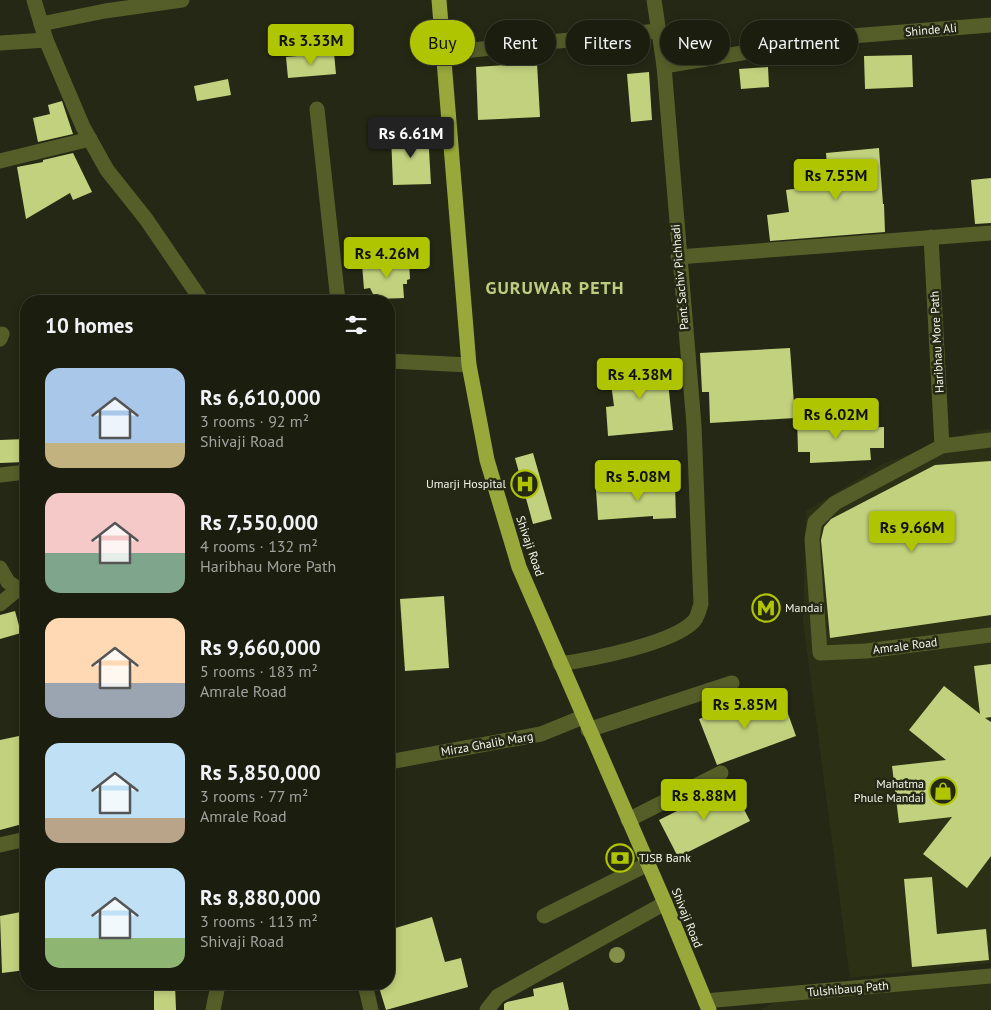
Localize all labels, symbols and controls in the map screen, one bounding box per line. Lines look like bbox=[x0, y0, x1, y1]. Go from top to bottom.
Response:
chip: Buy bbox=[410, 20, 475, 65]
chip: Rent bbox=[485, 20, 556, 65]
chip: Filters bbox=[566, 20, 650, 65]
chip: New bbox=[660, 20, 730, 65]
chip: Apartment bbox=[740, 20, 858, 65]
street label: Shinde Ali bbox=[904, 20, 957, 39]
pin: Rs 3.33M bbox=[259, 23, 363, 66]
text: Rs 3.33M bbox=[279, 30, 343, 50]
pin: Rs 6.61M bbox=[359, 116, 463, 159]
text: Rs 6.61M bbox=[379, 123, 443, 143]
pin: Rs 7.55M bbox=[784, 158, 888, 201]
text: Rs 7.55M bbox=[805, 165, 867, 185]
street label: Pant Sachiv Pichhadi bbox=[667, 223, 692, 331]
pin: Rs 4.26M bbox=[335, 236, 439, 279]
text: Rs 4.26M bbox=[355, 243, 419, 263]
district label: GURUWAR PETH bbox=[485, 276, 625, 299]
street label: Haribhau More Path bbox=[926, 291, 947, 393]
icon: filters bbox=[342, 311, 370, 339]
text: 10 homes bbox=[45, 312, 133, 339]
pin: Rs 4.38M bbox=[588, 358, 692, 400]
text: Rs 4.38M bbox=[608, 364, 672, 384]
text: Rs 6,610,000 bbox=[200, 384, 321, 411]
icon: home bbox=[85, 388, 145, 448]
pin: Rs 6.02M bbox=[784, 398, 888, 440]
text: Rs 6.02M bbox=[804, 404, 868, 424]
text: 3 rooms · 92 m² bbox=[200, 411, 309, 431]
text: Shivaji Road bbox=[200, 431, 284, 451]
pin: Rs 5.08M bbox=[586, 460, 690, 502]
text: Rs 5.08M bbox=[606, 466, 670, 486]
hospital icon: Umarji Hospital bbox=[510, 469, 540, 499]
place label: Umarji Hospital bbox=[426, 476, 506, 491]
text: Rs 7,550,000 bbox=[200, 509, 318, 536]
pin: Rs 9.66M bbox=[860, 510, 964, 553]
icon: home bbox=[85, 513, 145, 573]
street label: Shivaji Road bbox=[513, 514, 548, 578]
text: Rs 9.66M bbox=[880, 517, 944, 537]
text: 4 rooms · 132 m² bbox=[200, 536, 318, 556]
text: Haribhau More Path bbox=[200, 556, 336, 576]
metro station icon: Mandai bbox=[751, 593, 781, 623]
place label: Mandai bbox=[785, 600, 823, 615]
text: Rs 9,660,000 bbox=[200, 634, 321, 661]
street label: Amrale Road bbox=[872, 634, 938, 657]
icon: home bbox=[85, 638, 145, 698]
text: 5 rooms · 183 m² bbox=[200, 661, 318, 681]
text: Amrale Road bbox=[200, 681, 287, 701]
pin: Rs 5.85M bbox=[693, 688, 797, 730]
text: Rs 5.85M bbox=[713, 694, 777, 714]
street label: Mirza Ghalib Marg bbox=[440, 728, 534, 759]
text: Rs 5,850,000 bbox=[200, 759, 321, 786]
icon: home bbox=[85, 763, 145, 823]
place label: Mahatma Phule Mandai bbox=[854, 776, 924, 805]
shop icon: Mahatma Phule Mandai bbox=[928, 776, 958, 806]
pin: Rs 8.88M bbox=[652, 778, 756, 821]
text: Rs 8.88M bbox=[672, 785, 736, 805]
text: 3 rooms · 77 m² bbox=[200, 786, 308, 806]
text: Amrale Road bbox=[200, 806, 287, 826]
bank icon: TJSB Bank bbox=[605, 843, 635, 873]
place label: TJSB Bank bbox=[639, 850, 691, 865]
text: Rs 8,880,000 bbox=[200, 884, 321, 911]
street label: Shivaji Road bbox=[669, 886, 706, 950]
icon: home bbox=[85, 888, 145, 948]
text: 3 rooms · 113 m² bbox=[200, 911, 318, 931]
text: Shivaji Road bbox=[200, 931, 284, 951]
street label: Tulshibaug Path bbox=[807, 977, 889, 1000]

